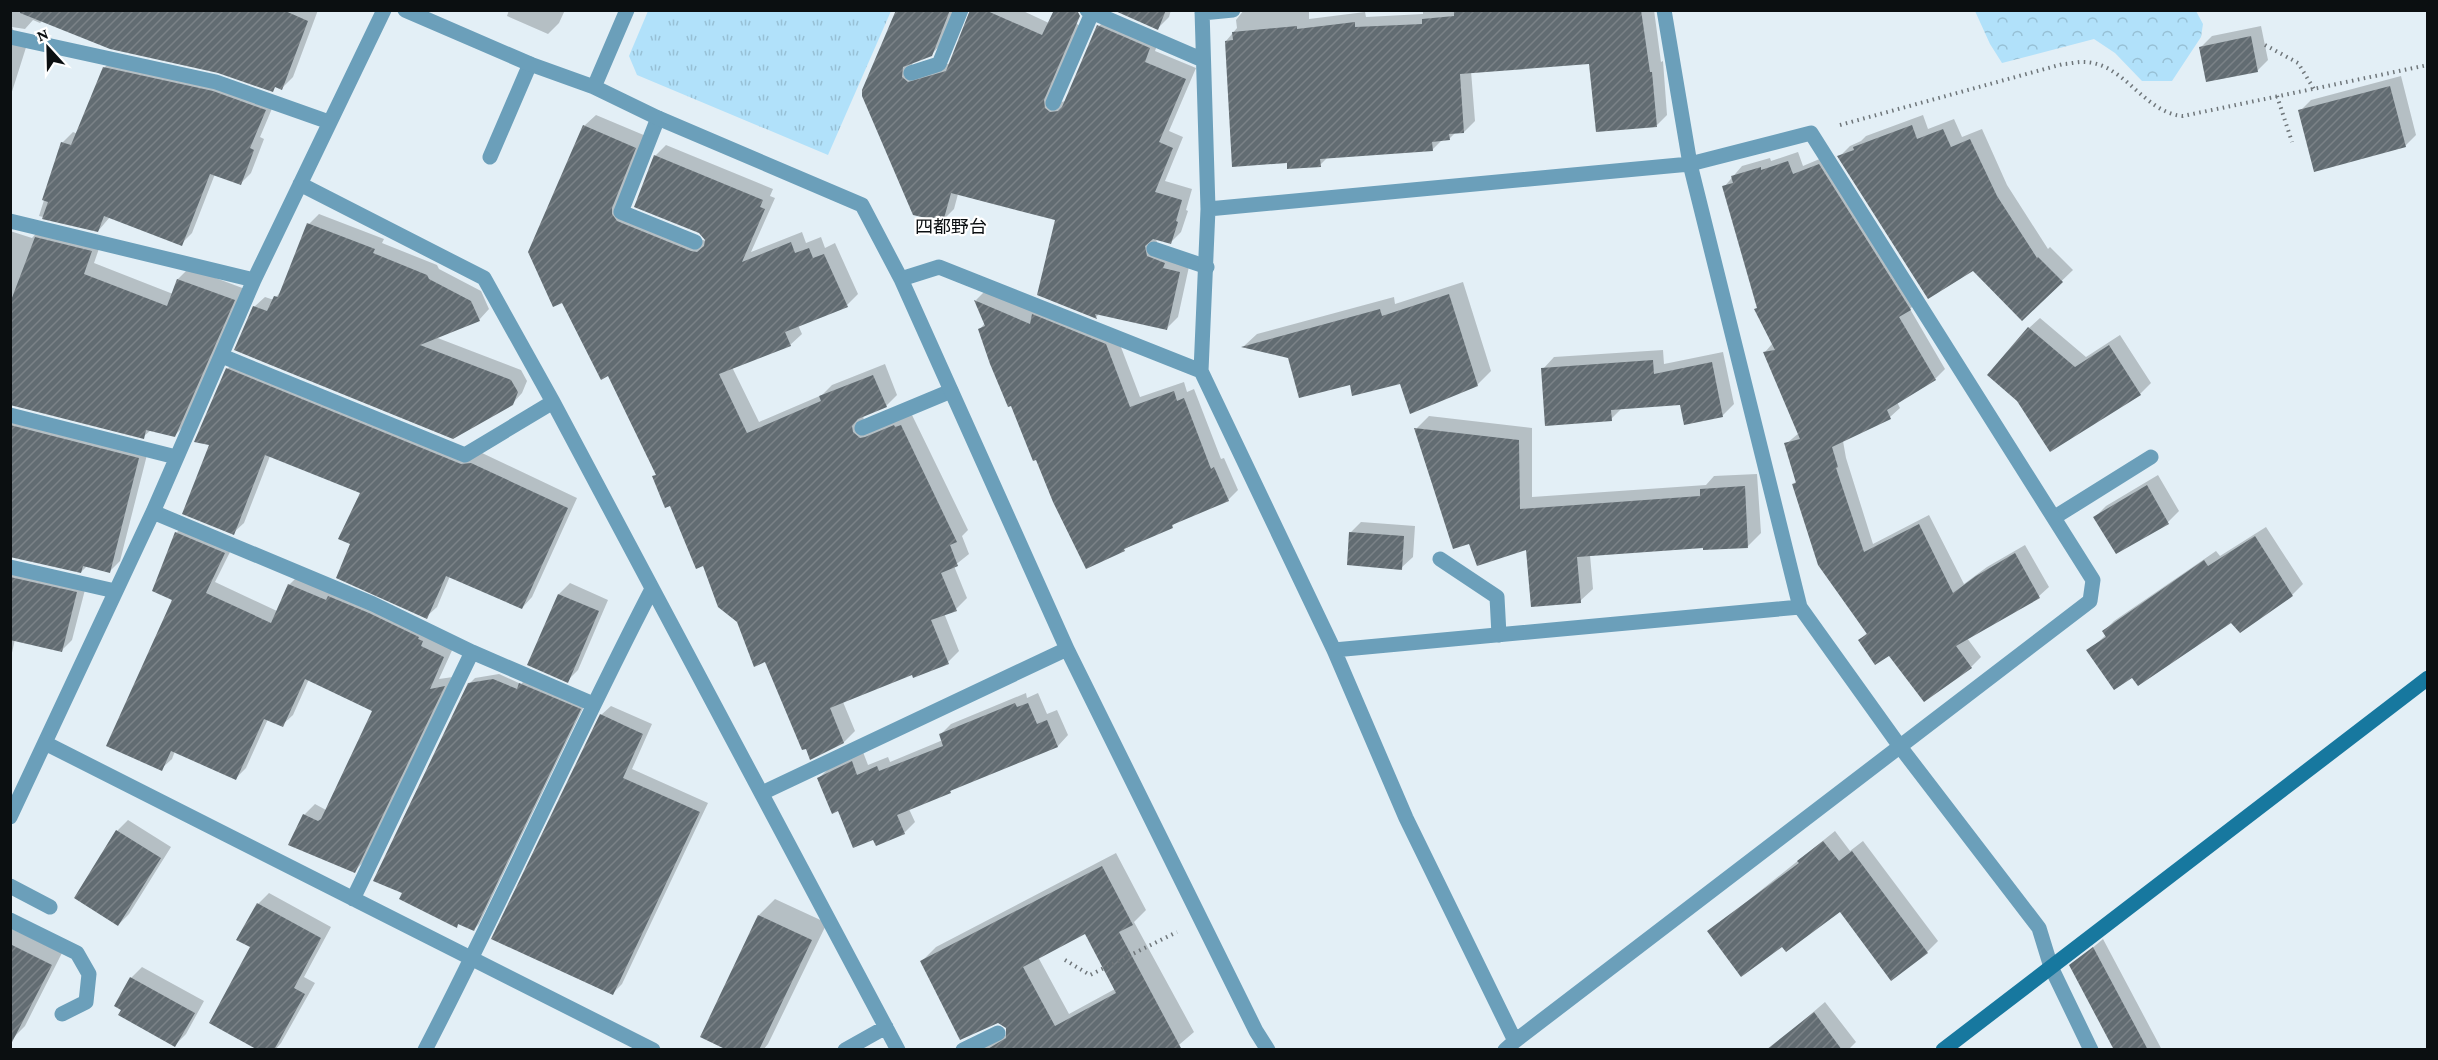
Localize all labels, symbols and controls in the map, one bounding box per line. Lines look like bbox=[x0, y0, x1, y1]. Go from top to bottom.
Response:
north arrow bbox=[18, 18, 78, 78]
text: N bbox=[34, 25, 51, 44]
district label: 四都野台 bbox=[915, 217, 987, 237]

